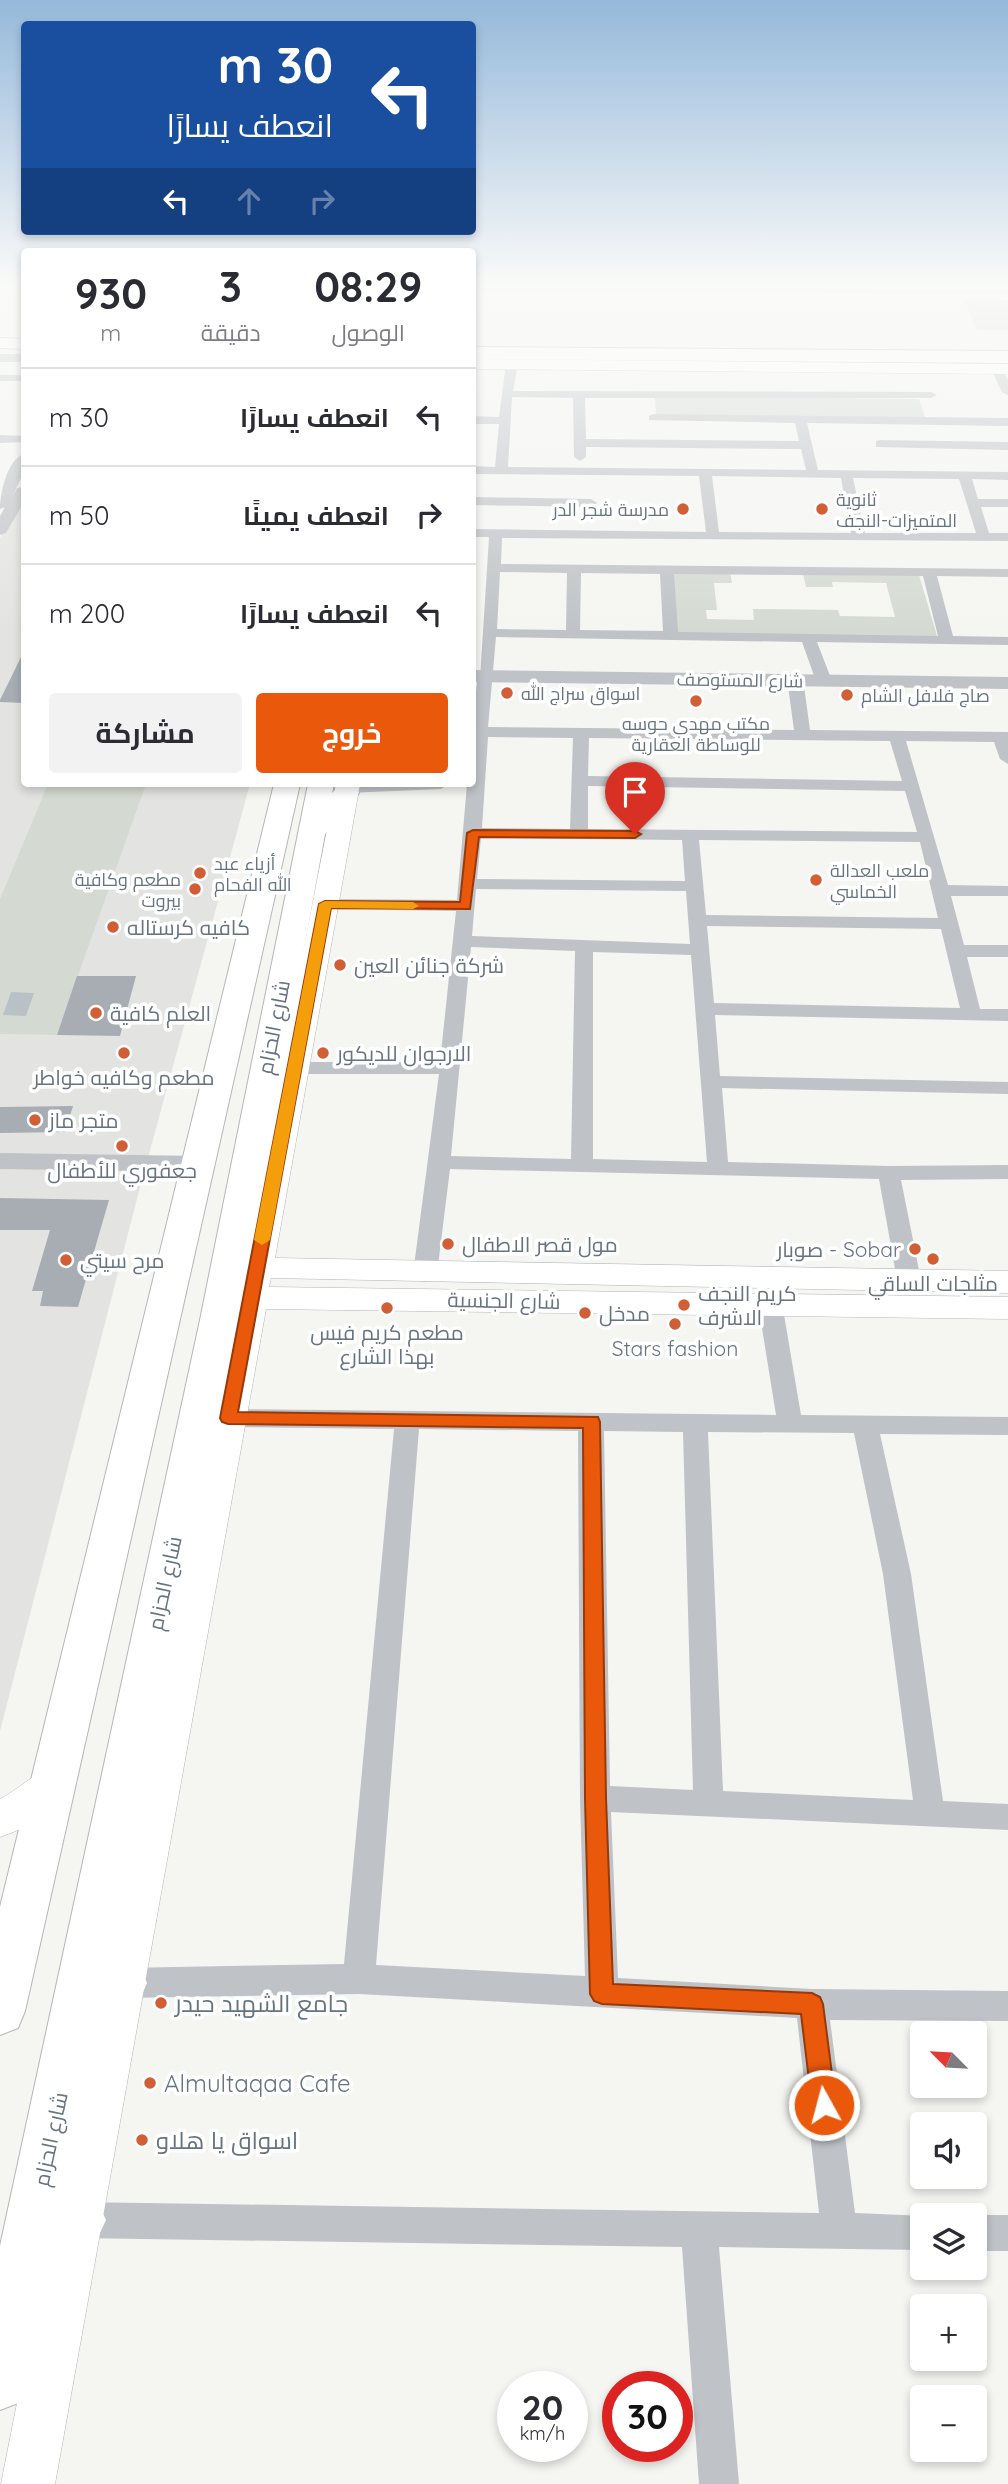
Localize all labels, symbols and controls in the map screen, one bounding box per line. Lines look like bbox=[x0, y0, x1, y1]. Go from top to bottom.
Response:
text: 30 m bbox=[218, 34, 333, 95]
icon: left bbox=[357, 49, 448, 140]
text: انعطف يسارًا bbox=[167, 105, 333, 145]
icon: left bbox=[157, 182, 195, 220]
icon: ahead bbox=[230, 182, 268, 220]
icon: right bbox=[303, 182, 341, 220]
text: 3 bbox=[219, 260, 242, 313]
text: 08:29 bbox=[314, 260, 422, 313]
text: 930 bbox=[75, 267, 147, 320]
text: m bbox=[100, 318, 121, 347]
text: دقيقة bbox=[201, 318, 261, 347]
text: الوصول bbox=[332, 318, 405, 347]
icon: left bbox=[410, 398, 448, 436]
text: 30 m bbox=[49, 401, 109, 434]
text: انعطف يسارًا bbox=[240, 401, 389, 434]
place label: ثانوية المتميزات-النجف bbox=[836, 488, 957, 532]
icon: right bbox=[410, 496, 448, 534]
place label: مدرسة شجر الدر bbox=[552, 498, 669, 521]
text: 50 m bbox=[49, 499, 109, 532]
text: انعطف يمينًا bbox=[243, 499, 389, 532]
marker: مدرسة شجر الدر bbox=[675, 501, 691, 517]
marker: ثانوية المتميزات-النجف bbox=[814, 501, 830, 517]
icon: left bbox=[410, 594, 448, 632]
text: 200 m bbox=[49, 597, 125, 630]
text: انعطف يسارًا bbox=[240, 597, 389, 630]
street label: شارع المستوصف bbox=[676, 667, 804, 694]
place label: اسواق سراج الله bbox=[521, 682, 640, 706]
place label: صاج فلافل الشام bbox=[861, 684, 990, 708]
marker: اسواق سراج الله bbox=[499, 685, 515, 701]
marker: صاج فلافل الشام bbox=[839, 687, 855, 703]
button: مشاركة bbox=[49, 693, 242, 773]
button: خروج bbox=[256, 693, 448, 773]
marker: مكتب مهدي حوسه للوساطة العقارية bbox=[688, 693, 704, 709]
place label: مكتب مهدي حوسه للوساطة العقارية bbox=[622, 712, 770, 756]
pin bbox=[605, 762, 665, 834]
icon: arrive bbox=[616, 773, 654, 811]
place label: أزياء عبد الله الفحام bbox=[214, 852, 291, 897]
place label: ملعب العدالة الخماسي bbox=[830, 859, 929, 905]
marker: أزياء عبد الله الفحام bbox=[192, 865, 208, 881]
place label: مطعم وكافية بيروت bbox=[75, 868, 181, 912]
marker: ملعب العدالة الخماسي bbox=[808, 872, 824, 888]
marker: مطعم وكافية بيروت bbox=[187, 881, 203, 897]
place label: كافيه كرستاله bbox=[127, 914, 250, 940]
marker: كافيه كرستاله bbox=[105, 919, 121, 935]
place label: شركة جنائن العين bbox=[354, 952, 504, 979]
marker: شركة جنائن العين bbox=[332, 957, 348, 973]
street label: شارع الحزام bbox=[251, 978, 297, 1077]
place label: العلم كافية bbox=[110, 1000, 211, 1028]
marker: العلم كافية bbox=[88, 1005, 104, 1021]
place label: الارجوان للديكور bbox=[336, 1040, 471, 1067]
marker: مطعم وكافيه خواطر bbox=[116, 1045, 132, 1061]
marker: الارجوان للديكور bbox=[315, 1045, 331, 1061]
place label: مطعم وكافيه خواطر bbox=[32, 1064, 215, 1092]
place label: متجر ماز bbox=[48, 1107, 119, 1133]
marker: متجر ماز bbox=[27, 1112, 43, 1128]
marker: جعفوري للأطفال bbox=[114, 1138, 130, 1154]
place label: جعفوري للأطفال bbox=[47, 1157, 197, 1187]
place label: مول قصر الاطفال bbox=[462, 1231, 618, 1258]
marker: مول قصر الاطفال bbox=[440, 1236, 456, 1252]
place label: صوبار - Sobar bbox=[776, 1236, 901, 1262]
marker: صوبار - Sobar bbox=[907, 1241, 923, 1257]
place label: مرح سيتي bbox=[80, 1247, 165, 1277]
marker: مثلجات الساقي bbox=[925, 1251, 941, 1267]
marker: مرح سيتي bbox=[58, 1252, 74, 1268]
place label: مثلجات الساقي bbox=[868, 1270, 998, 1300]
place label: كريم النجف الاشرف bbox=[698, 1280, 797, 1330]
street label: شارع الجنسية bbox=[447, 1286, 561, 1316]
marker: كريم النجف الاشرف bbox=[676, 1297, 692, 1313]
marker: مطعم كريم فيس بهذا الشارع bbox=[379, 1300, 395, 1316]
place label: مدخل bbox=[599, 1300, 650, 1327]
marker: مدخل bbox=[577, 1305, 593, 1321]
marker: Stars fashion bbox=[667, 1316, 683, 1332]
place label: مطعم كريم فيس بهذا الشارع bbox=[310, 1319, 464, 1371]
place label: Stars fashion bbox=[612, 1335, 738, 1361]
street label: شارع الحزام bbox=[141, 1534, 189, 1633]
place label: جامع الشهيد حيدر bbox=[173, 1988, 348, 2020]
marker: جامع الشهيد حيدر bbox=[153, 1995, 169, 2011]
north arrow bbox=[910, 2021, 987, 2098]
map controls bbox=[910, 2021, 987, 2462]
place label: Almultaqaa Cafe bbox=[164, 2068, 351, 2098]
position arrow bbox=[787, 2068, 861, 2142]
marker: Almultaqaa Cafe bbox=[142, 2075, 158, 2091]
street label: شارع الحزام bbox=[27, 2090, 75, 2189]
button: sound bbox=[910, 2112, 987, 2189]
place label: اسواق يا هلاو bbox=[156, 2125, 298, 2156]
marker: اسواق يا هلاو bbox=[134, 2132, 150, 2148]
button: layers bbox=[910, 2203, 987, 2280]
button: + bbox=[910, 2294, 987, 2371]
speed limit sign: 30 bbox=[602, 2371, 693, 2462]
text: 20 bbox=[522, 2385, 563, 2429]
button: − bbox=[910, 2385, 987, 2462]
text: km/h bbox=[520, 2422, 565, 2445]

